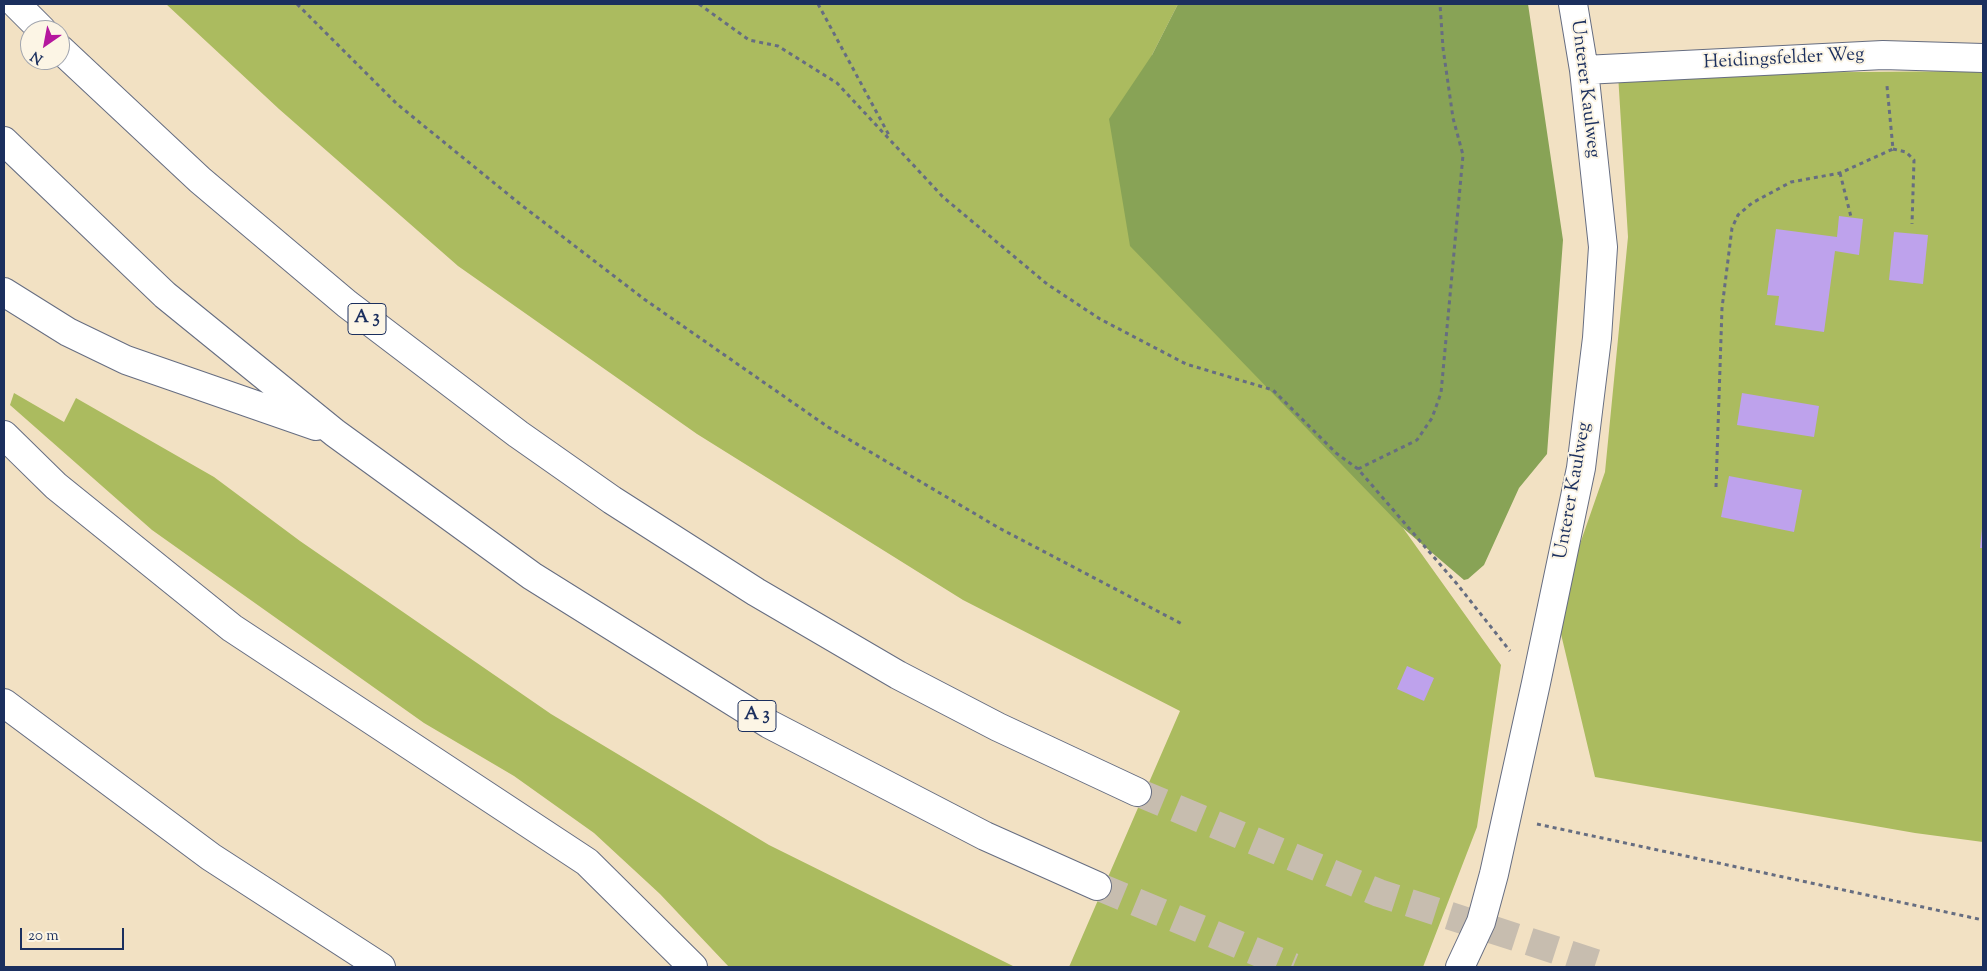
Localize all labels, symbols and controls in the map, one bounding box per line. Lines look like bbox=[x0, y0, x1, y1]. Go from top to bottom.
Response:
street label: Unterer Kaulweg bbox=[1564, 19, 1604, 159]
north arrow bbox=[20, 20, 70, 70]
street label: Heidingsfelder Weg bbox=[1703, 44, 1865, 76]
text: N bbox=[27, 45, 48, 68]
road number: A 3 bbox=[348, 304, 386, 334]
street label: Unterer Kaulweg bbox=[1551, 421, 1597, 561]
road number: A 3 bbox=[738, 700, 776, 731]
scale bar bbox=[22, 918, 126, 950]
text: 20 m bbox=[28, 926, 59, 947]

